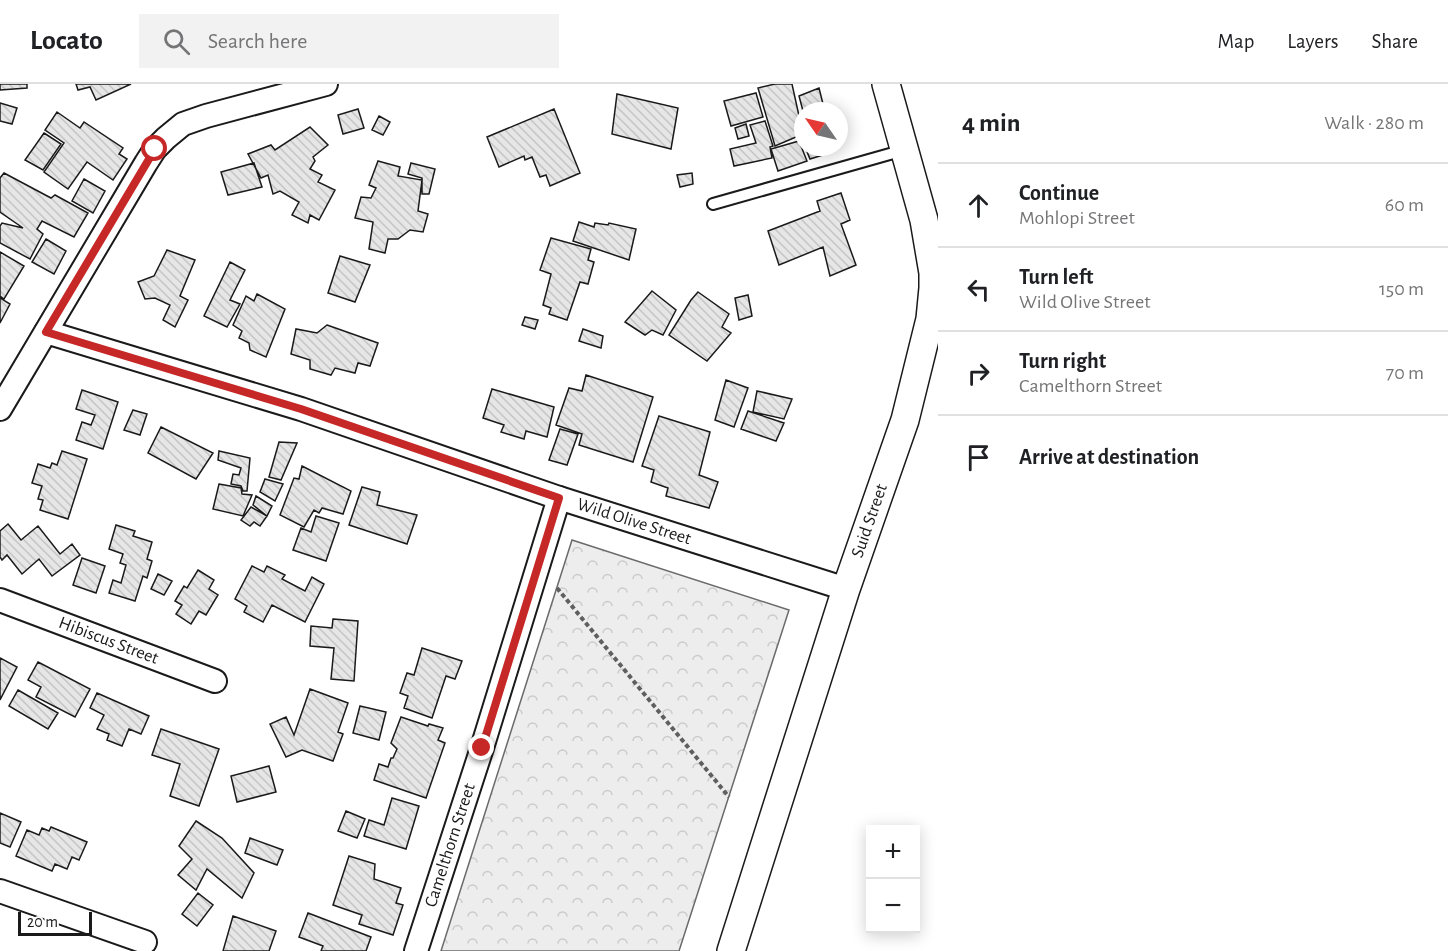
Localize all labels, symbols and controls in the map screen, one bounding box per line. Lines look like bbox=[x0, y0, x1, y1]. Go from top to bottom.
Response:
search box bbox=[139, 14, 559, 68]
icon: search bbox=[160, 25, 193, 58]
text: Locato bbox=[30, 27, 103, 55]
text: Search here bbox=[208, 30, 307, 52]
text: Map bbox=[1218, 31, 1254, 52]
text: Layers bbox=[1287, 31, 1338, 52]
text: Share bbox=[1371, 31, 1418, 52]
north arrow bbox=[794, 102, 848, 156]
text: 4 min bbox=[962, 110, 1021, 136]
text: Walk · 280 m bbox=[1324, 113, 1424, 133]
route start bbox=[141, 135, 167, 161]
text: Continue bbox=[1019, 182, 1099, 204]
icon: ahead bbox=[962, 189, 995, 222]
text: 60 m bbox=[1385, 195, 1424, 215]
text: Mohlopi Street bbox=[1019, 208, 1135, 228]
text: Turn left bbox=[1019, 266, 1093, 288]
icon: left bbox=[962, 273, 995, 306]
text: 150 m bbox=[1379, 279, 1424, 299]
text: Wild Olive Street bbox=[1019, 292, 1151, 312]
text: Turn right bbox=[1019, 350, 1106, 372]
icon: right bbox=[962, 357, 995, 390]
text: 70 m bbox=[1386, 363, 1424, 383]
text: Camelthorn Street bbox=[1019, 376, 1162, 396]
icon: arrive bbox=[962, 441, 995, 474]
text: Arrive at destination bbox=[1019, 446, 1199, 468]
street label: Suid Street bbox=[849, 481, 891, 560]
street label: Wild Olive Street bbox=[575, 495, 693, 548]
street label: Hibiscus Street bbox=[56, 614, 161, 668]
route end bbox=[468, 734, 494, 760]
street label: Camelthorn Street bbox=[422, 781, 479, 910]
map controls bbox=[866, 825, 920, 933]
button: + bbox=[866, 825, 920, 879]
button: − bbox=[866, 879, 920, 933]
scale bar bbox=[18, 909, 92, 936]
text: 20 m bbox=[27, 914, 58, 930]

